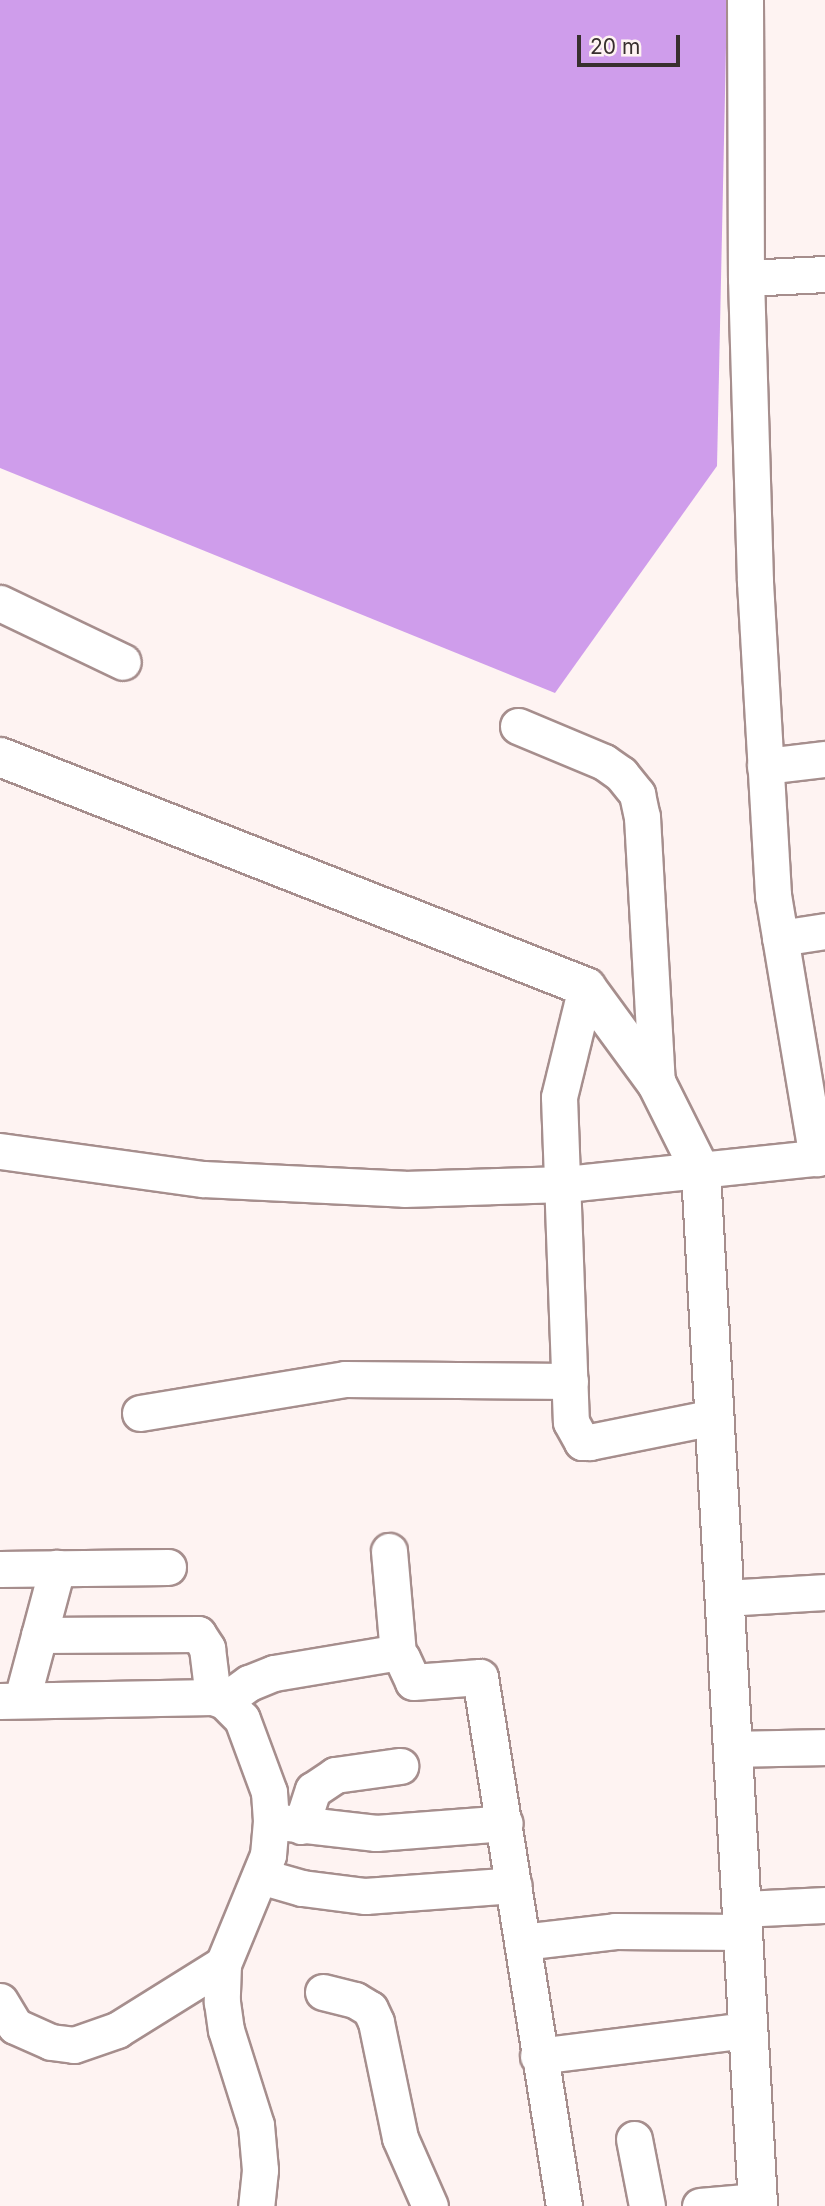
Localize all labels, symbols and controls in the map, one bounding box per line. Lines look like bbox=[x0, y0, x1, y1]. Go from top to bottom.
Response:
scale bar bbox=[580, 21, 683, 65]
text: 20 m bbox=[590, 34, 640, 59]

